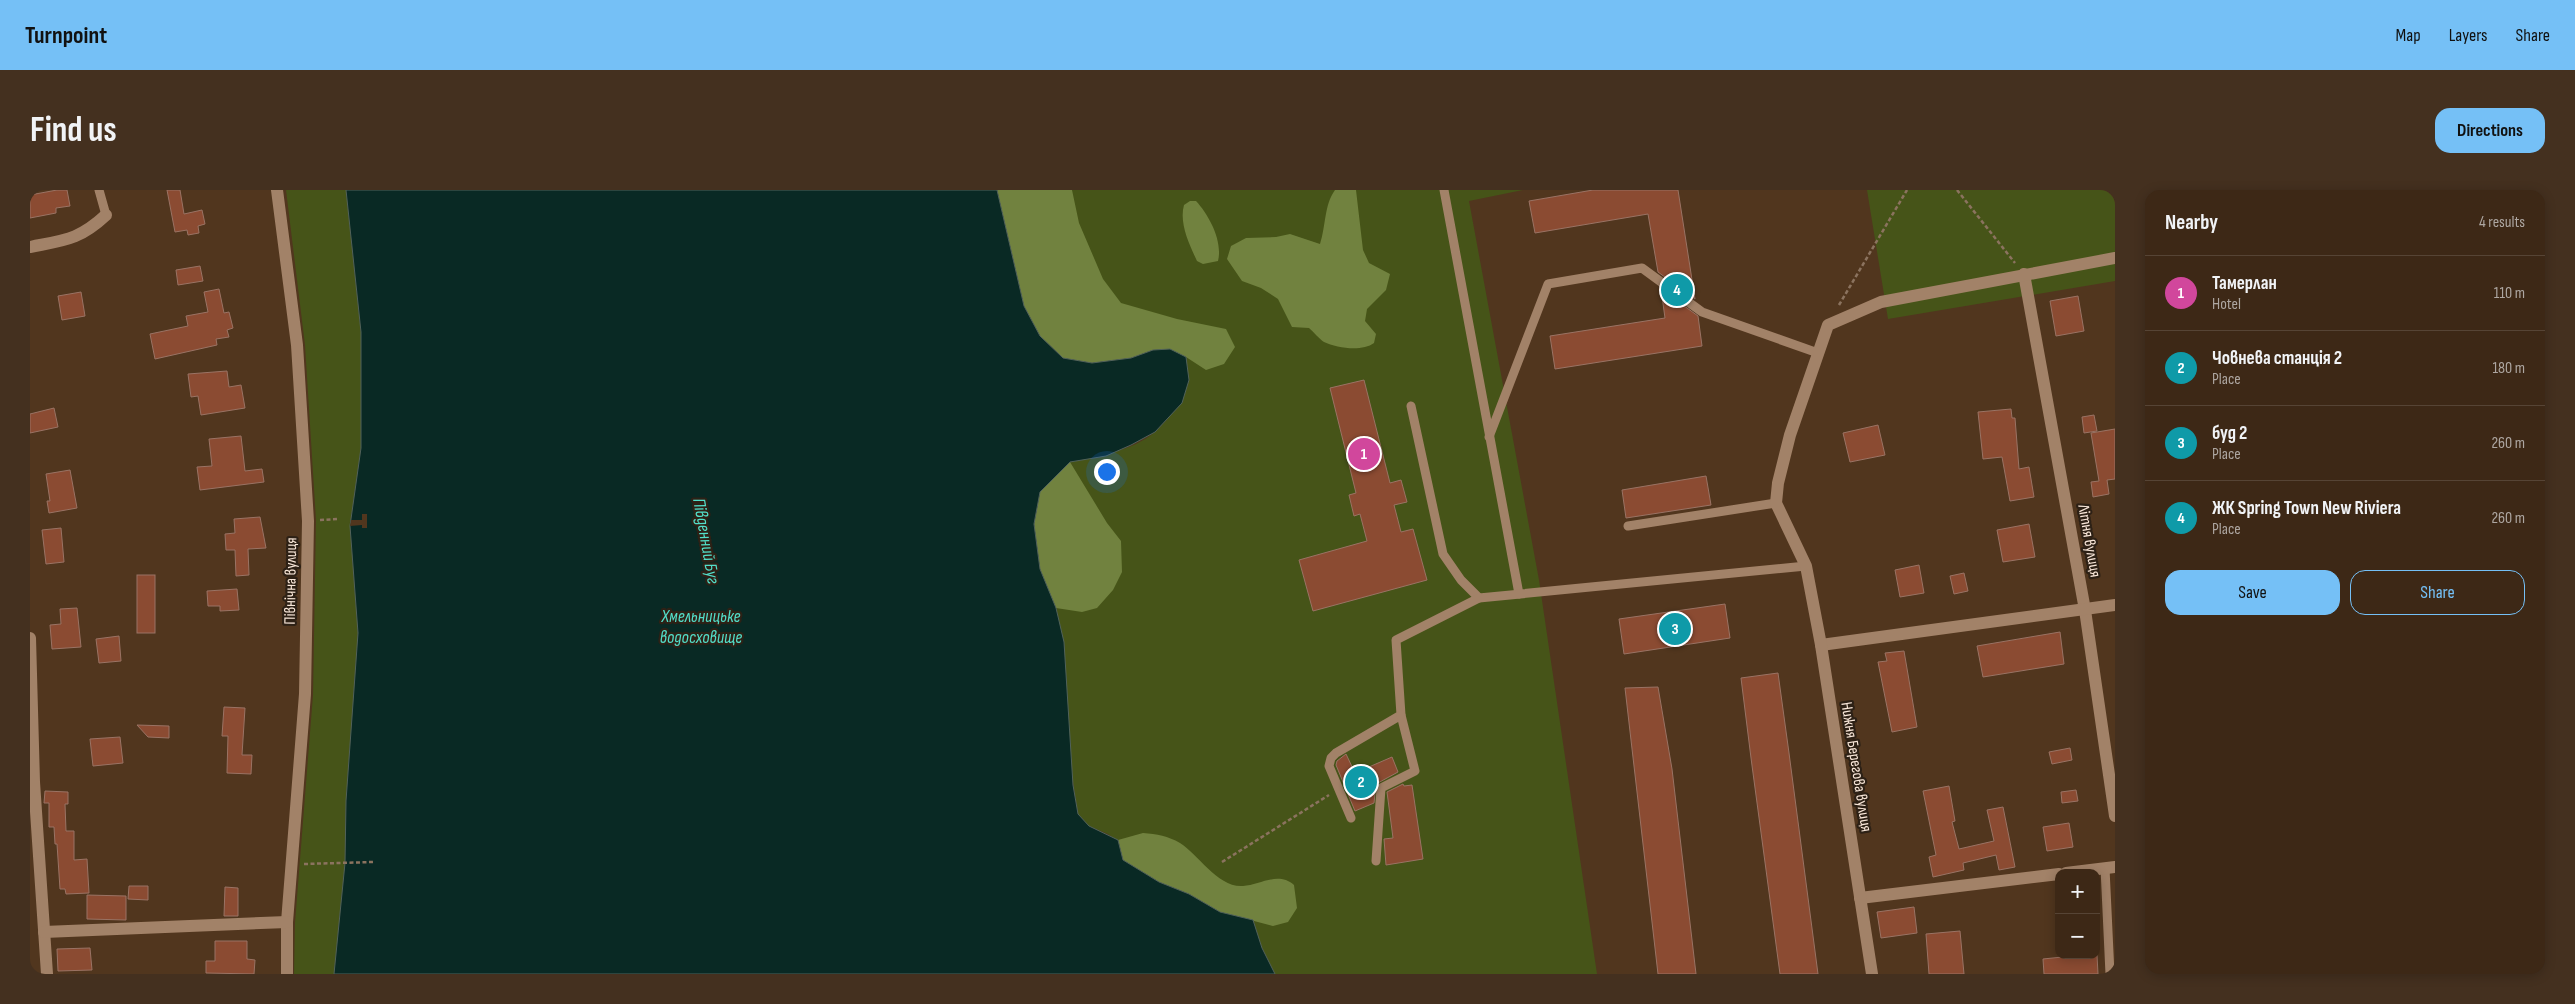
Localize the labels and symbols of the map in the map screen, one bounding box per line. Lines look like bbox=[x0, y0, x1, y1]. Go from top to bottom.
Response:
pin: 4 bbox=[1661, 271, 1693, 309]
pin: 1 bbox=[1348, 435, 1380, 473]
your location bbox=[1094, 459, 1120, 485]
water label: Південний Буг bbox=[688, 496, 724, 586]
street label: Літня вулиця bbox=[2073, 502, 2105, 579]
street label: Північна вулиця bbox=[281, 537, 301, 625]
water label: Хмельницьке водосховище bbox=[660, 606, 742, 648]
pin: 3 bbox=[1659, 610, 1691, 648]
street label: Нижня Берегова вулиця bbox=[1836, 701, 1876, 833]
pin: 2 bbox=[1345, 763, 1377, 801]

